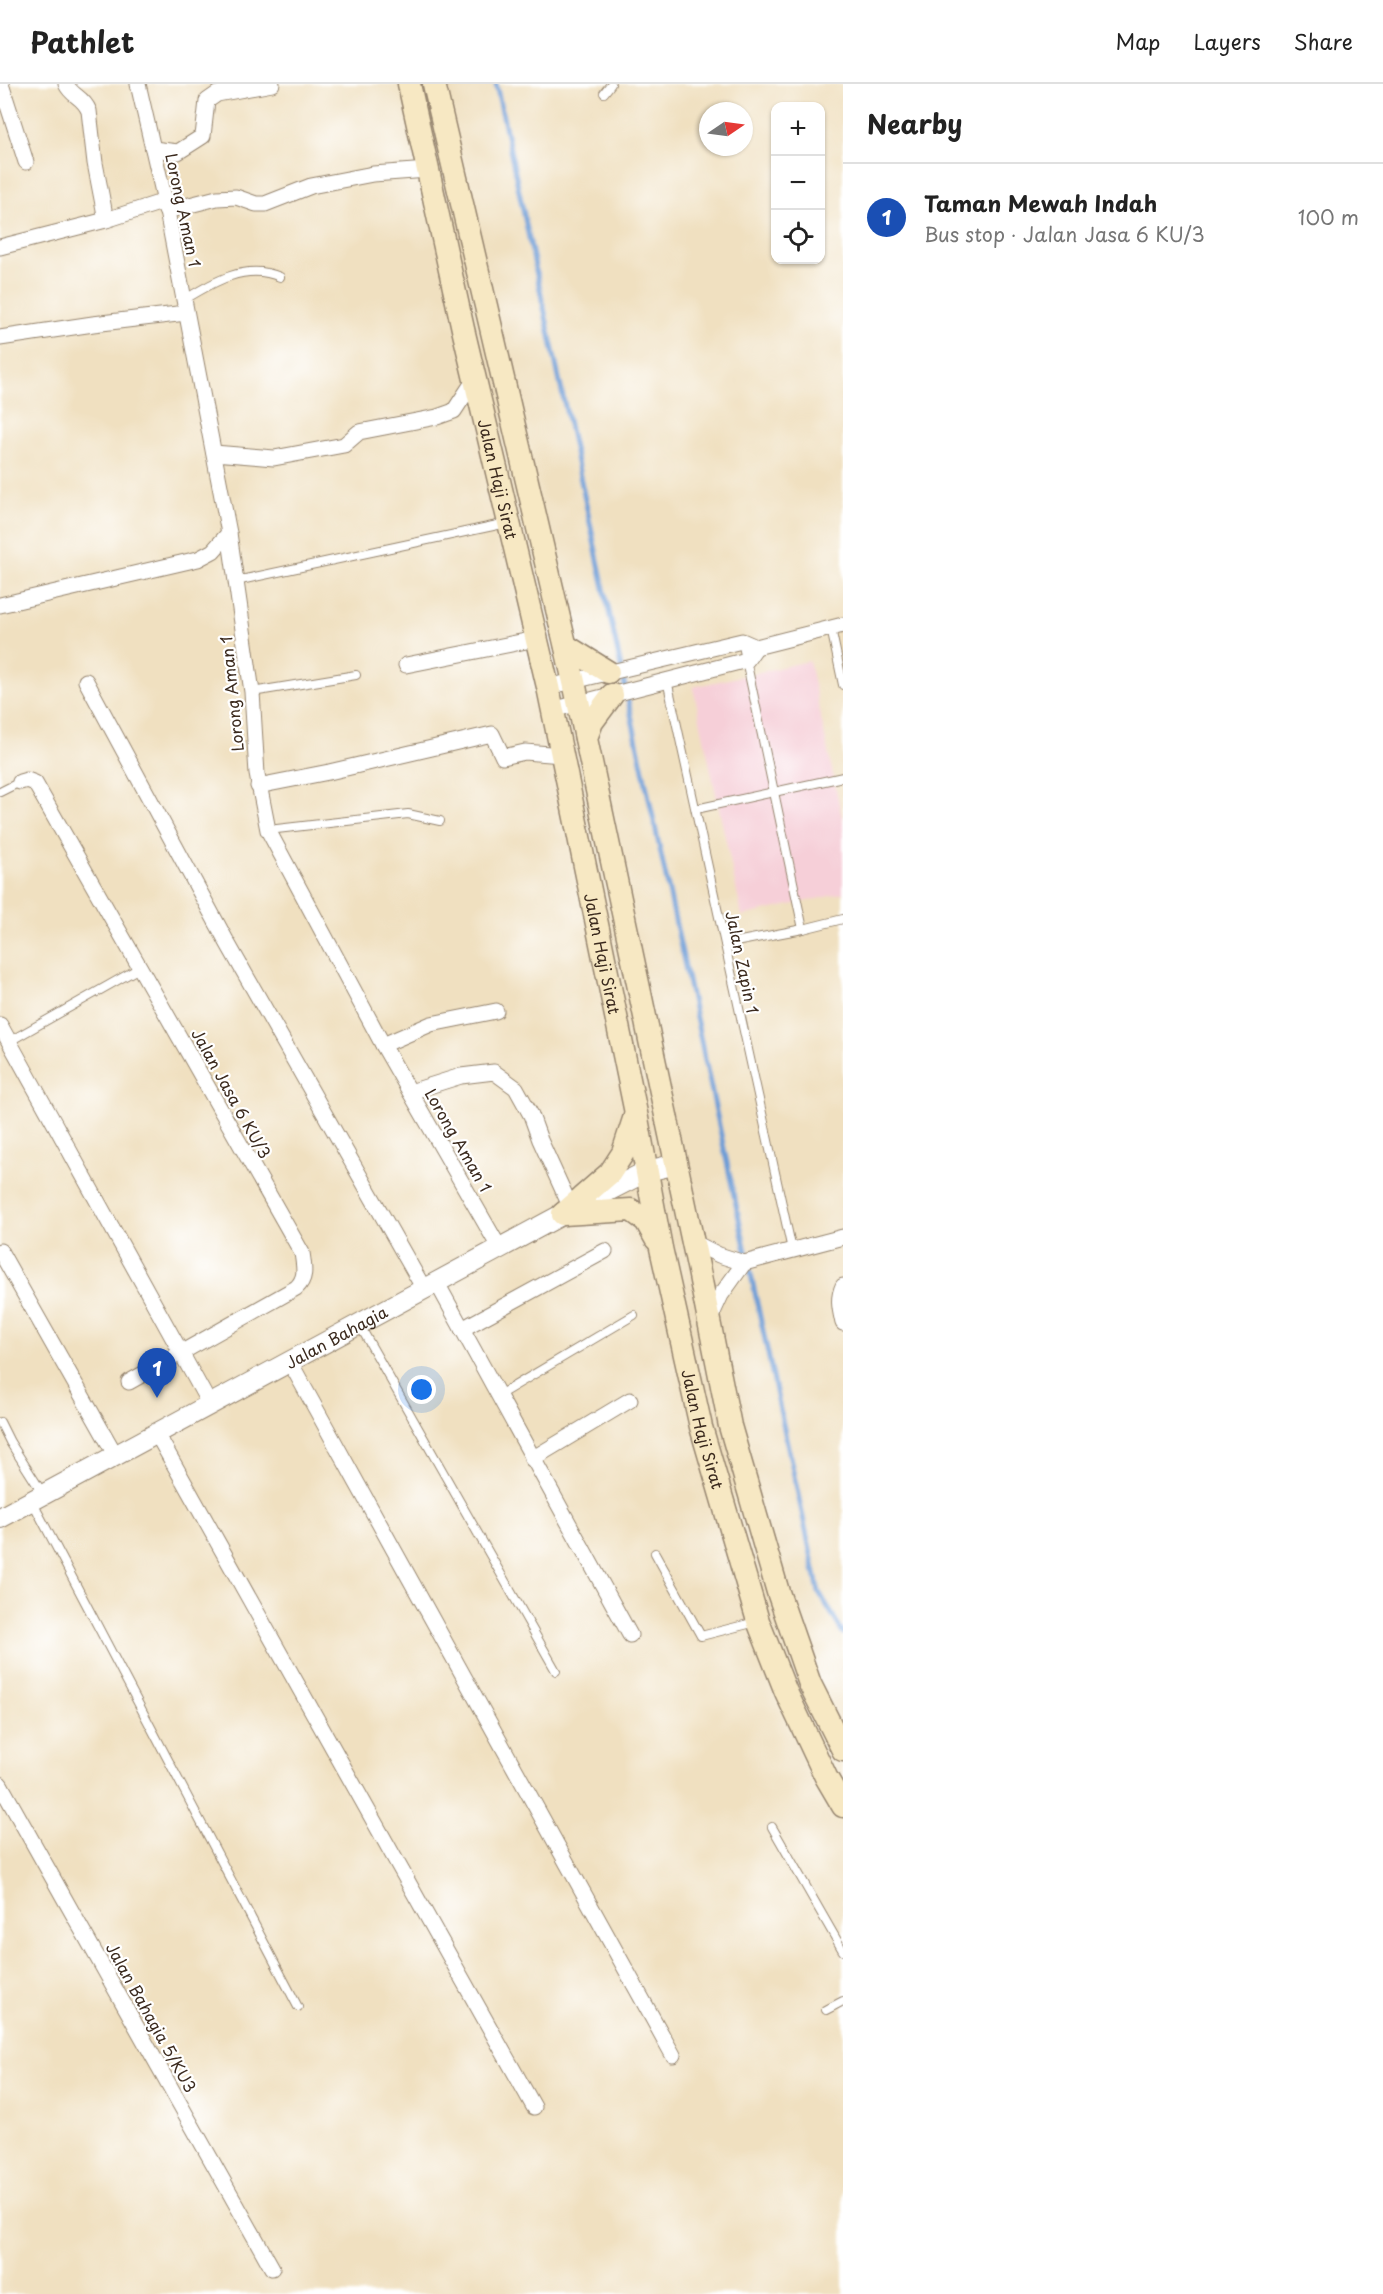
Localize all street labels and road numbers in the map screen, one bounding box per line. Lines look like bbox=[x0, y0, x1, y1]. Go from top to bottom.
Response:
street label: Lorong Aman 1 bbox=[160, 151, 208, 269]
street label: Jalan Haji Sirat bbox=[473, 416, 525, 542]
street label: Lorong Aman 1 bbox=[213, 635, 249, 753]
street label: Jalan Haji Sirat bbox=[579, 891, 627, 1017]
street label: Jalan Zapin 1 bbox=[720, 909, 766, 1015]
street label: Jalan Jasa 6 KU/3 bbox=[186, 1024, 278, 1162]
street label: Lorong Aman 1 bbox=[420, 1084, 498, 1196]
street label: Jalan Bahagia bbox=[281, 1299, 392, 1374]
street label: Jalan Haji Sirat bbox=[676, 1367, 731, 1492]
street label: Jalan Bahagia 5/KU3 bbox=[101, 1938, 203, 2096]

